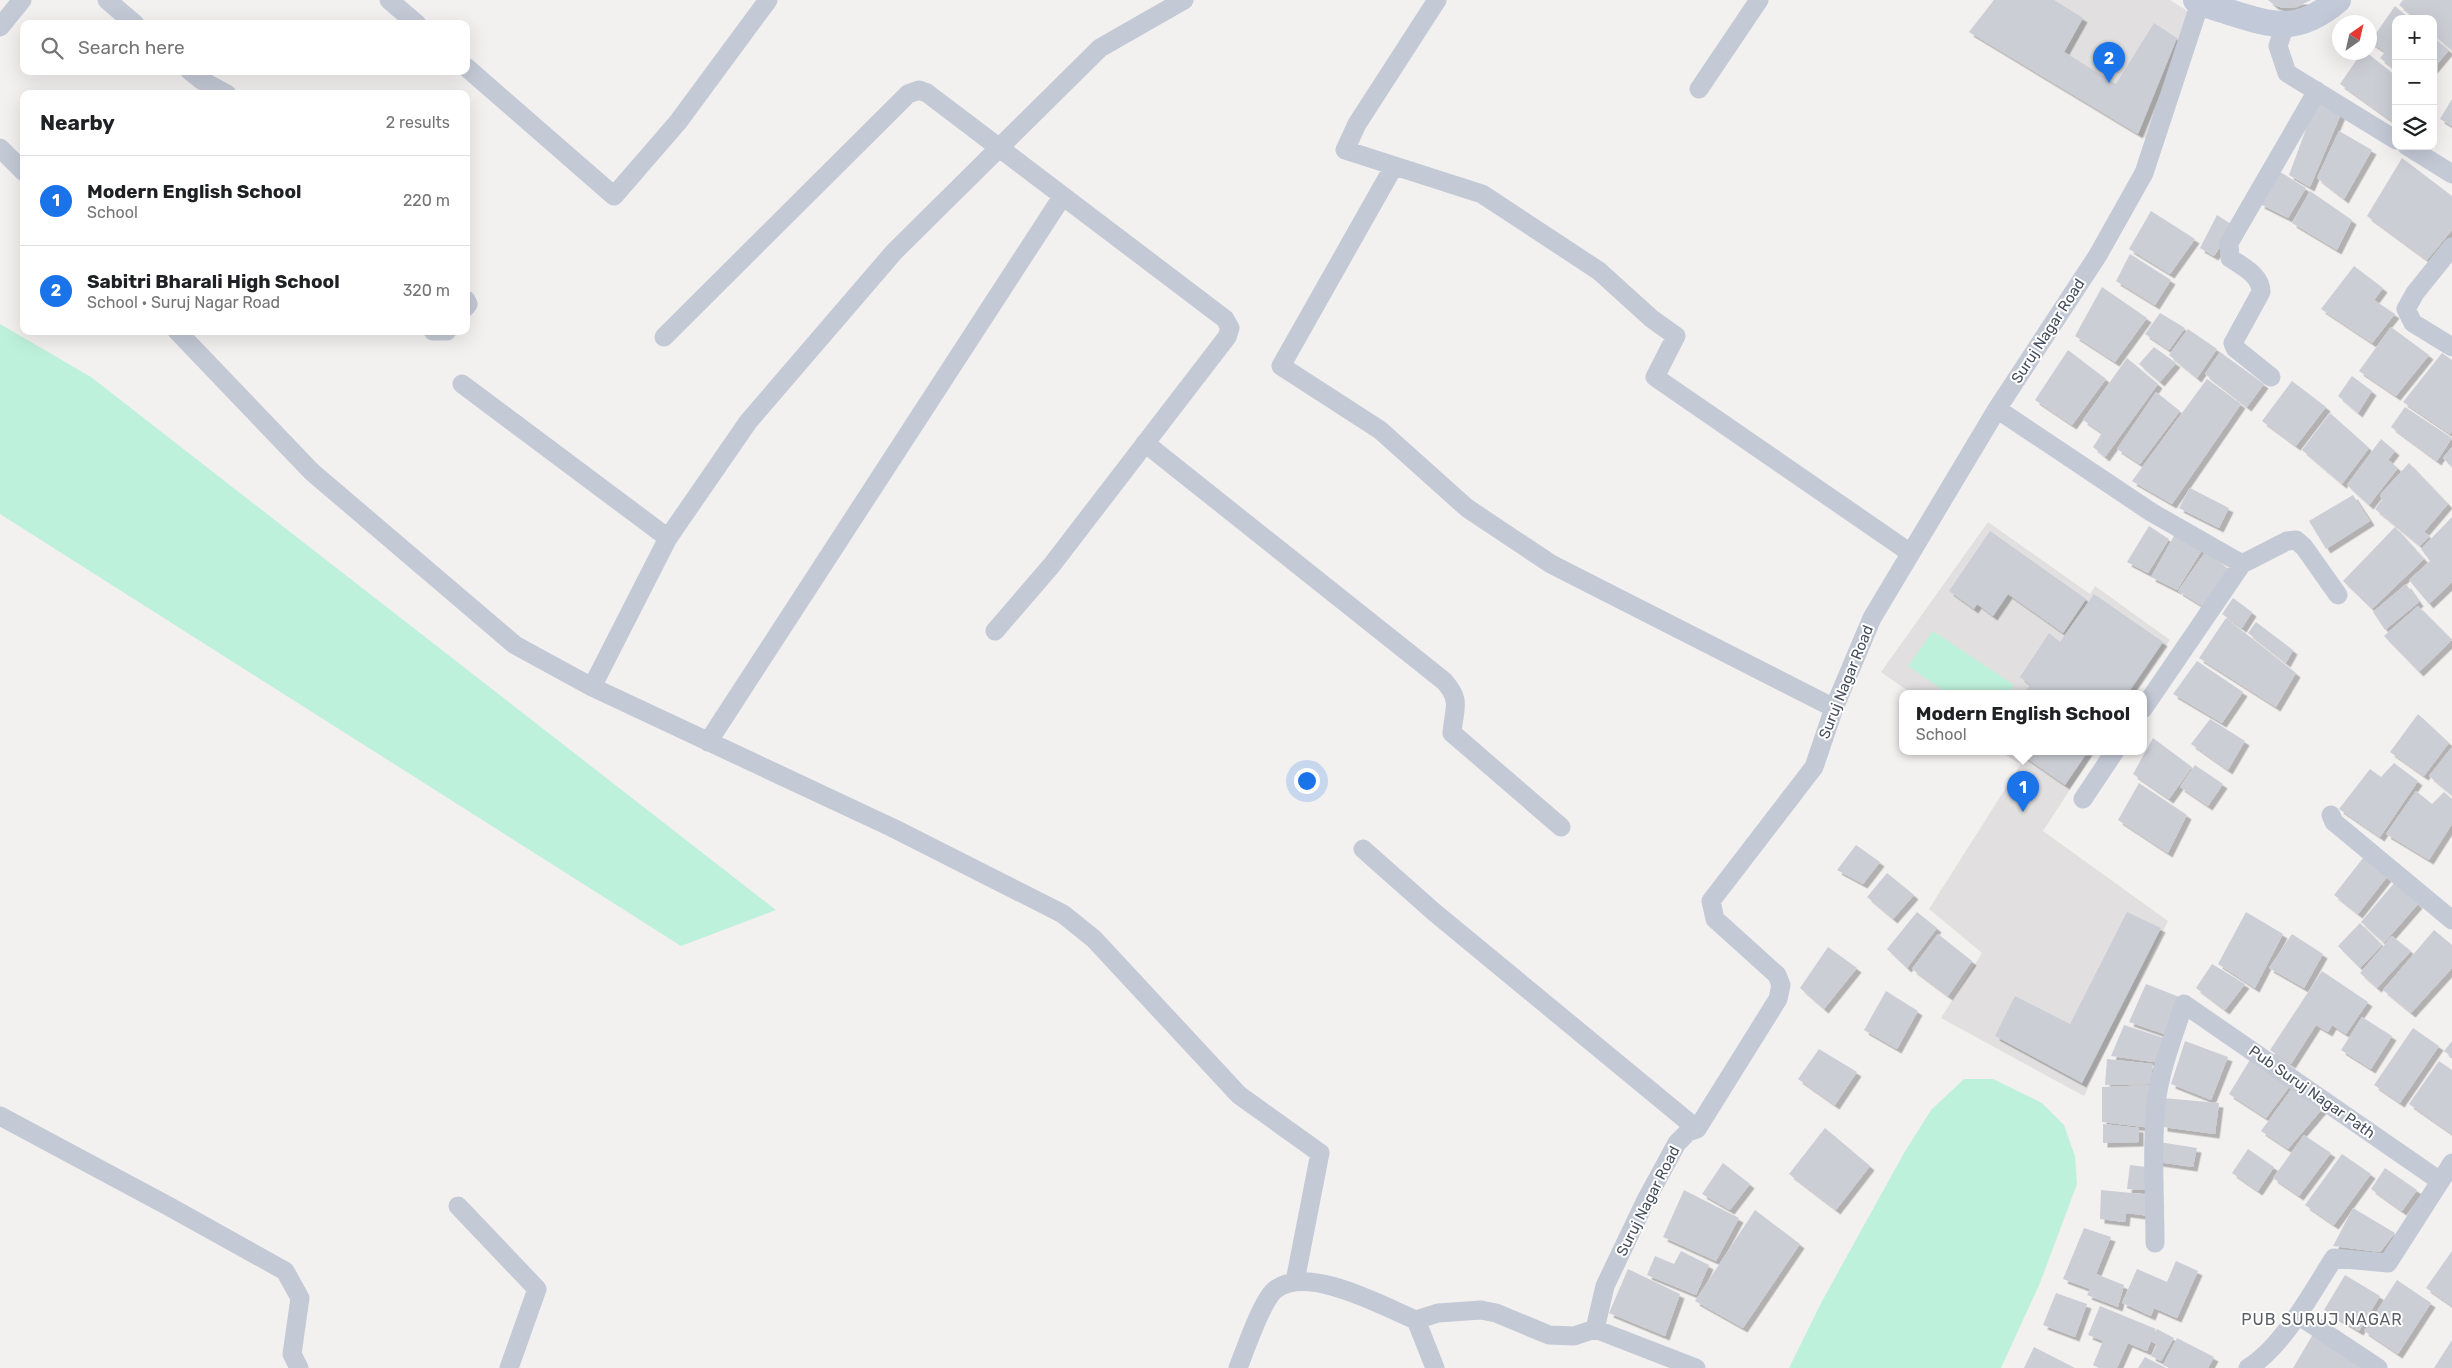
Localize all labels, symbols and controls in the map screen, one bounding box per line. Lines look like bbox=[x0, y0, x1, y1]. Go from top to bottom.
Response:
north arrow bbox=[2332, 15, 2377, 60]
map controls bbox=[2392, 15, 2437, 150]
button: + bbox=[2392, 15, 2437, 60]
search box bbox=[20, 20, 470, 75]
icon: search bbox=[38, 34, 66, 62]
text: Search here bbox=[78, 36, 185, 59]
pin: 2 bbox=[2093, 42, 2125, 83]
button: − bbox=[2392, 60, 2437, 105]
button: layers bbox=[2392, 105, 2437, 150]
text: Nearby bbox=[40, 110, 115, 135]
text: 2 results bbox=[386, 113, 450, 132]
text: Modern English School bbox=[87, 180, 302, 203]
text: 1 bbox=[52, 191, 60, 210]
text: 220 m bbox=[403, 191, 450, 210]
text: School bbox=[87, 203, 138, 222]
text: Sabitri Bharali High School bbox=[87, 270, 340, 293]
street label: Suruj Nagar Road bbox=[2007, 275, 2089, 387]
text: 2 bbox=[51, 281, 61, 300]
text: 320 m bbox=[403, 281, 450, 300]
text: School · Suruj Nagar Road bbox=[87, 293, 280, 312]
street label: Suruj Nagar Road bbox=[1815, 622, 1877, 742]
popup bbox=[1899, 690, 2147, 755]
text: Modern English School bbox=[1916, 702, 2130, 725]
text: School bbox=[1916, 725, 1967, 744]
your location bbox=[1294, 768, 1320, 794]
pin: 1 bbox=[2007, 771, 2039, 812]
street label: Pub Suruj Nagar Path bbox=[2246, 1042, 2378, 1142]
street label: Suruj Nagar Road bbox=[1612, 1143, 1684, 1259]
district label: PUB SURUJ NAGAR bbox=[2241, 1310, 2403, 1329]

